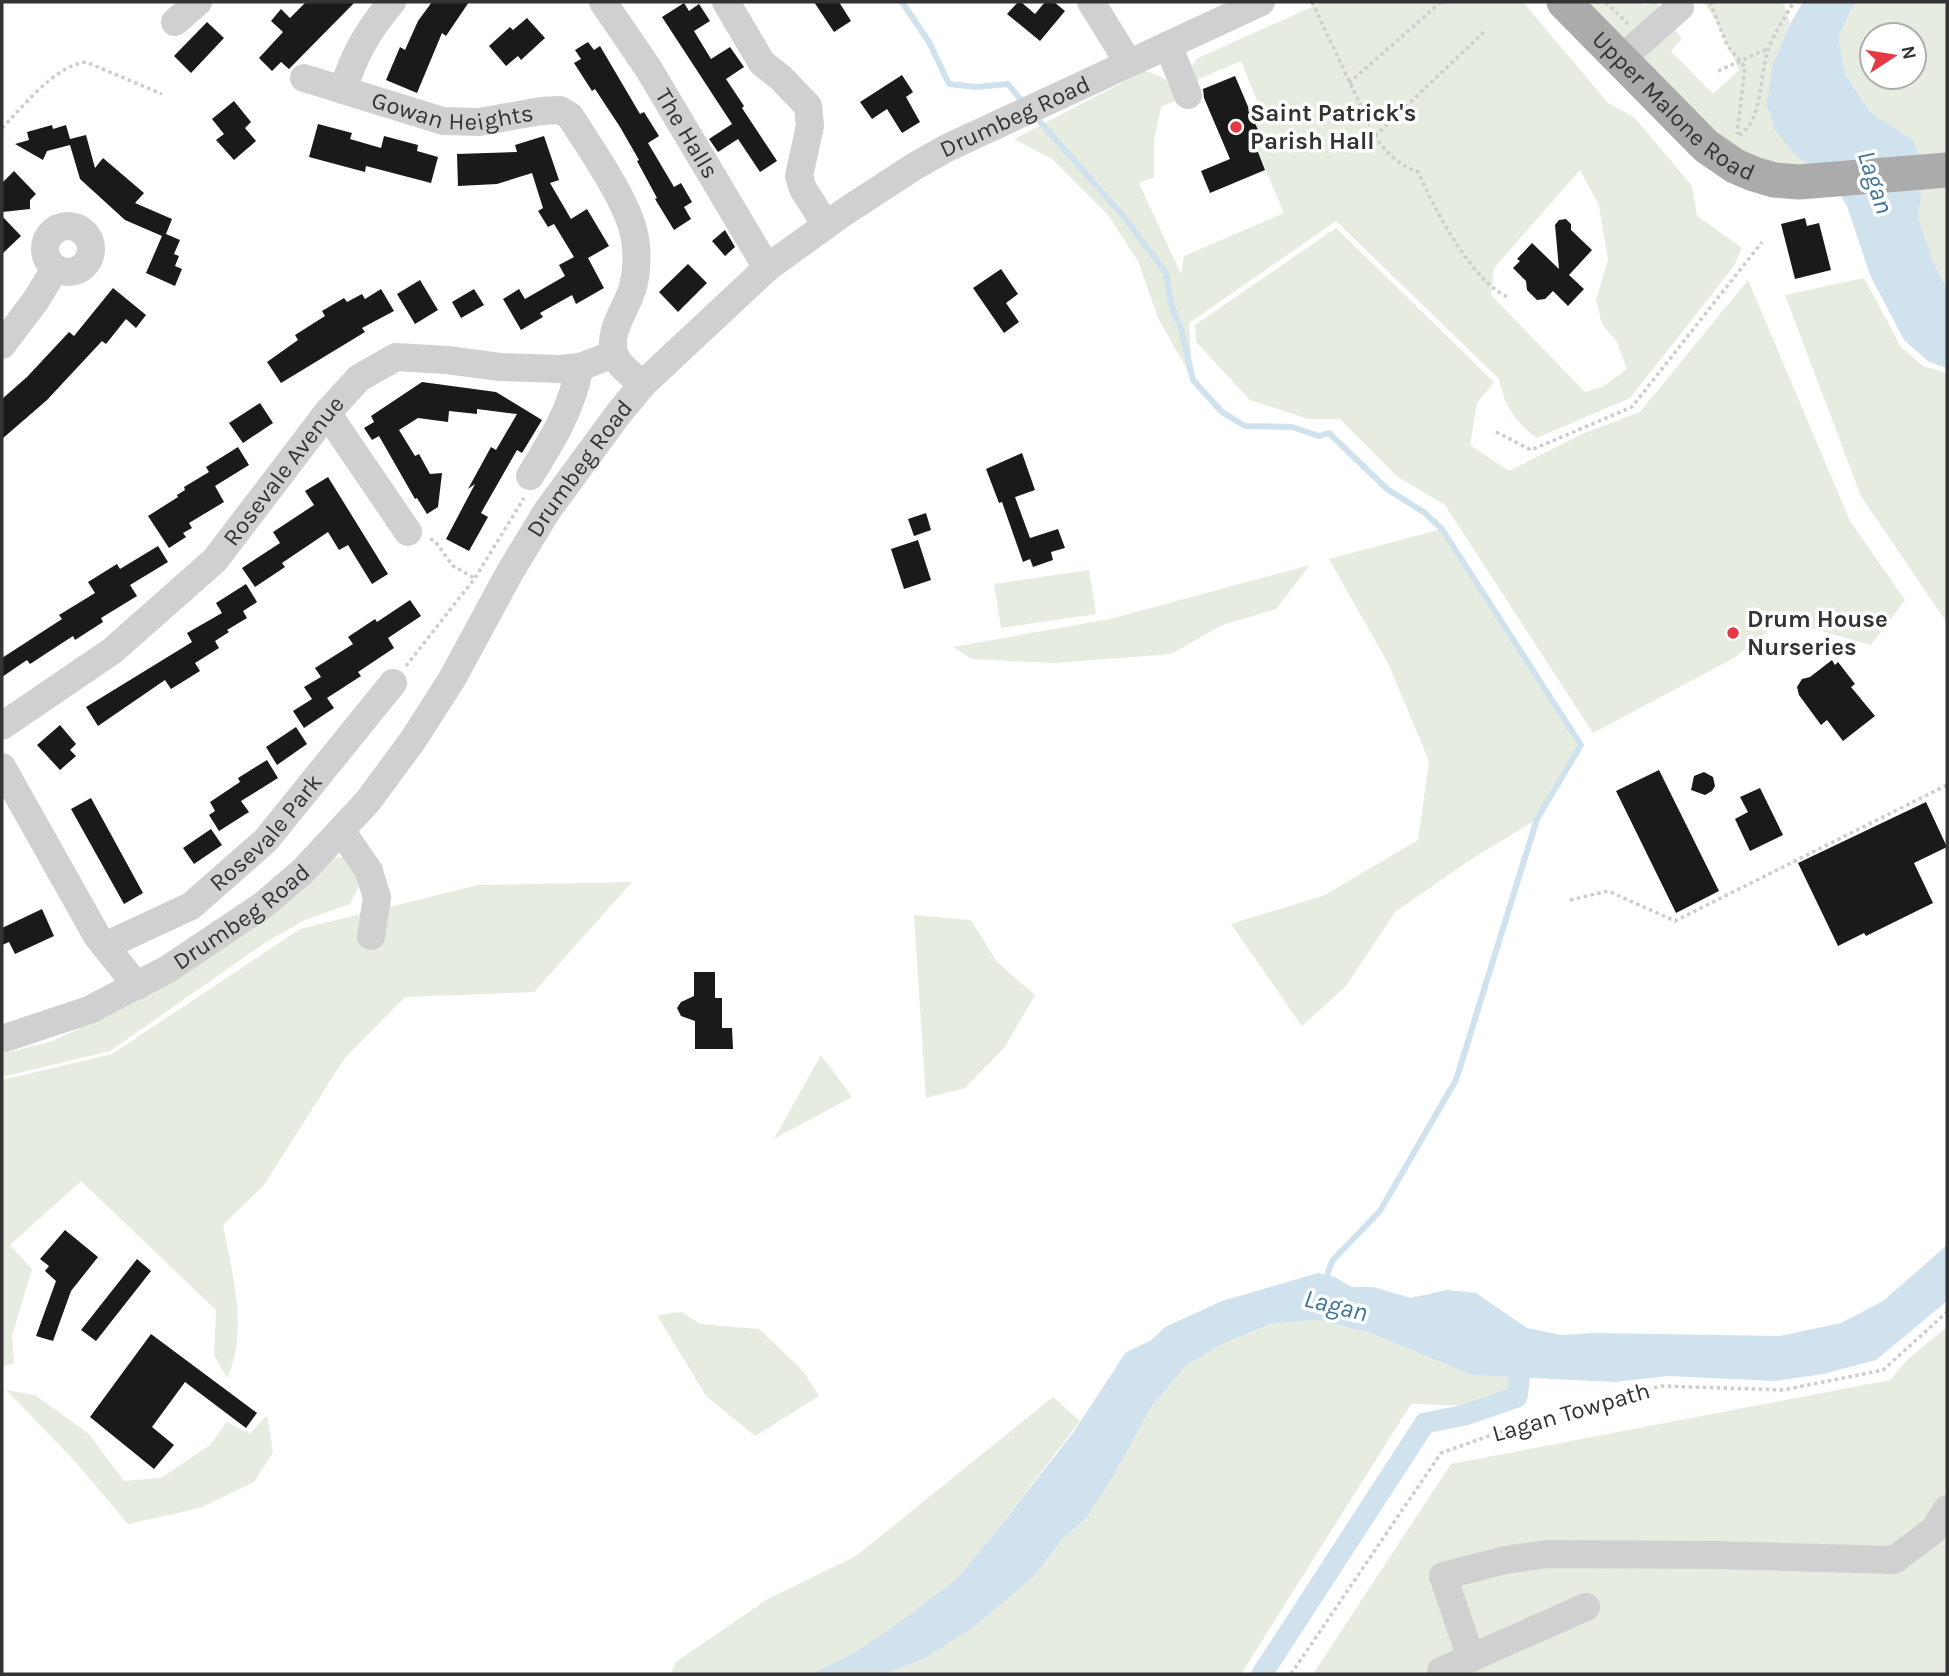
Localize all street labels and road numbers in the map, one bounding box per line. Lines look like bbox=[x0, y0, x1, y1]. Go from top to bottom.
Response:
street label: Upper Malone Road bbox=[1586, 25, 1759, 187]
street label: Drumbeg Road bbox=[935, 69, 1095, 163]
street label: The Halls bbox=[649, 83, 724, 183]
street label: Gowan Heights bbox=[368, 86, 535, 136]
street label: Rosevale Avenue bbox=[217, 390, 350, 551]
street label: Drumbeg Road bbox=[521, 394, 638, 542]
street label: Rosevale Park bbox=[204, 768, 328, 897]
street label: Drumbeg Road bbox=[168, 857, 316, 976]
street label: Lagan Towpath bbox=[1489, 1376, 1653, 1448]

